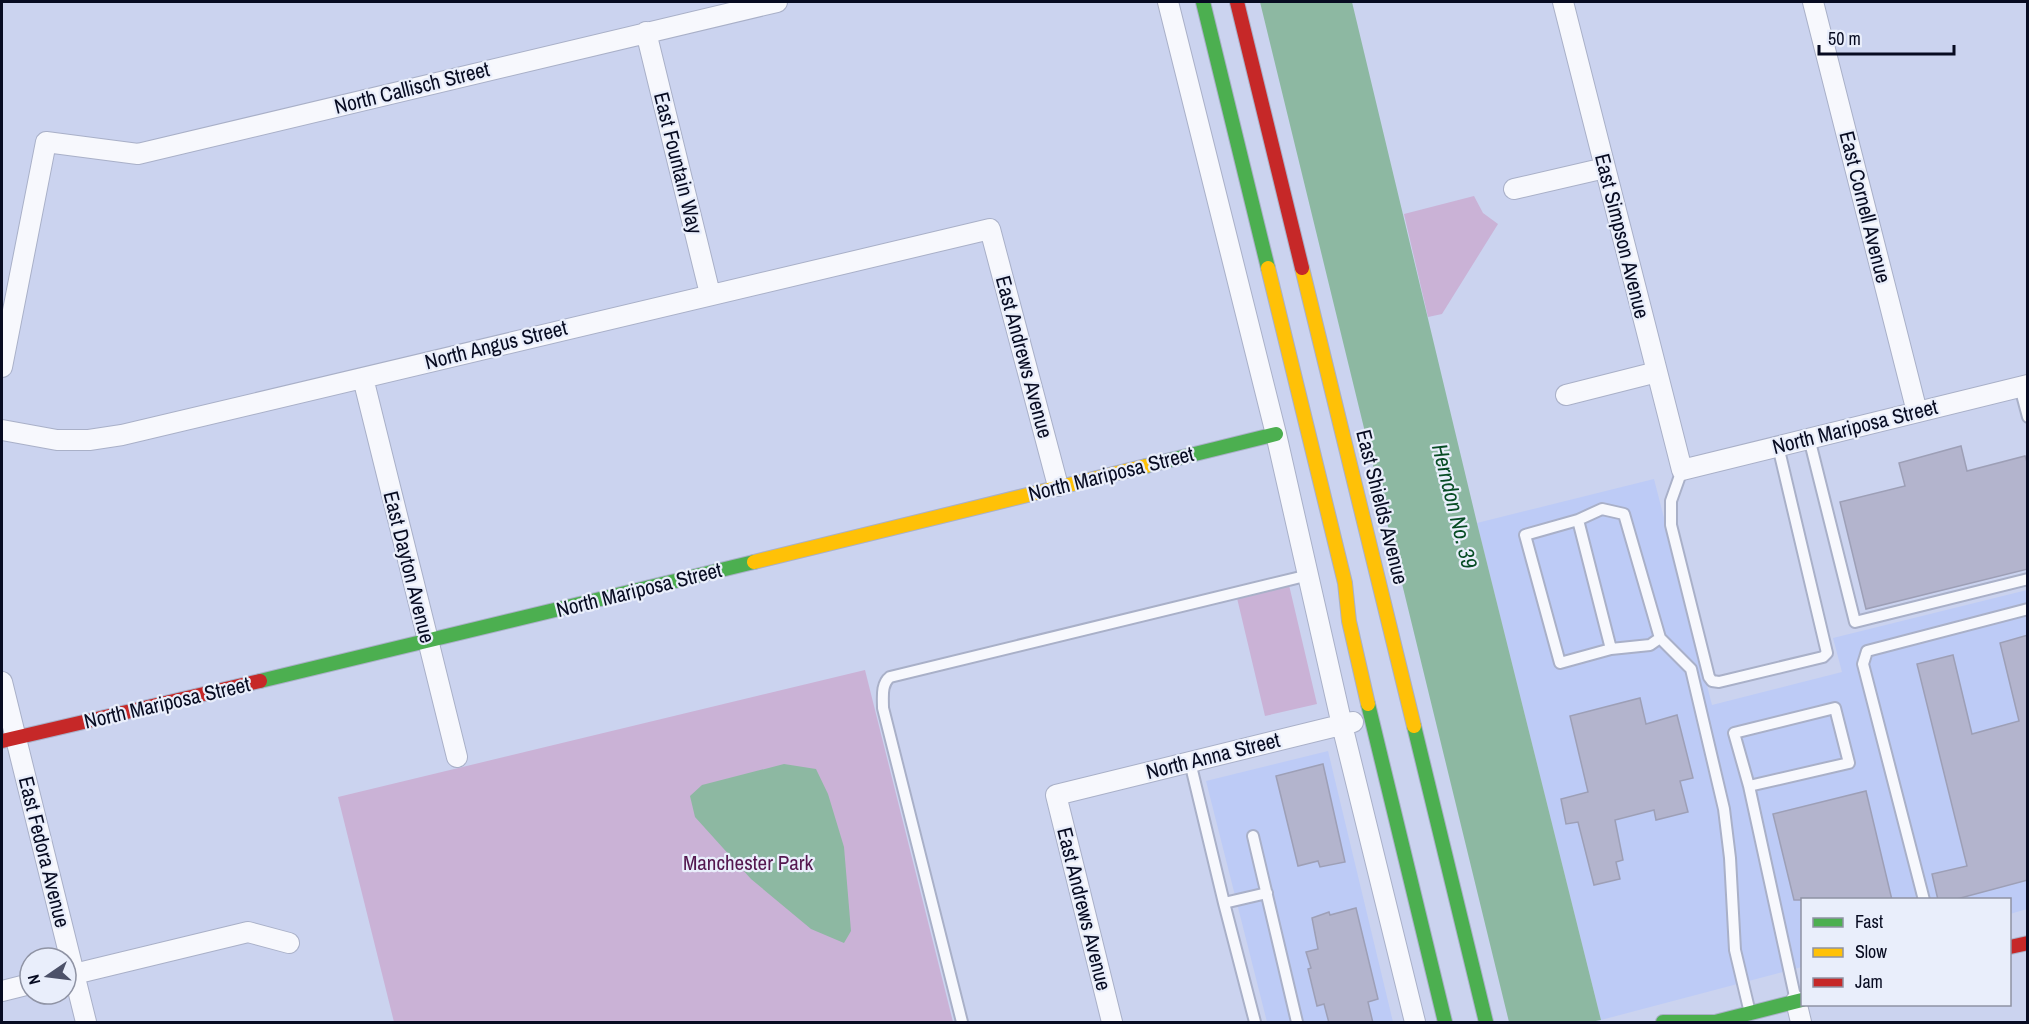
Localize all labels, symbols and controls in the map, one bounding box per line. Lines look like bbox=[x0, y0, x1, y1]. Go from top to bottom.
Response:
scale bar bbox=[1819, 18, 1954, 56]
text: 50 m bbox=[1828, 26, 1861, 51]
street label: North Callisch Street bbox=[331, 54, 493, 121]
street label: East Fountain Way bbox=[647, 89, 710, 237]
street label: East Cornell Avenue bbox=[1833, 128, 1898, 286]
street label: East Simpson Avenue bbox=[1588, 150, 1657, 321]
street label: East Andrews Avenue bbox=[989, 272, 1060, 441]
street label: North Angus Street bbox=[422, 313, 570, 376]
street label: North Mariposa Street bbox=[1769, 392, 1941, 461]
street label: East Shields Avenue bbox=[1349, 426, 1416, 587]
street label: North Mariposa Street bbox=[1025, 439, 1197, 508]
water label: Herndon No. 39 bbox=[1425, 441, 1485, 571]
street label: East Dayton Avenue bbox=[377, 488, 442, 646]
street label: North Mariposa Street bbox=[553, 555, 725, 624]
street label: North Mariposa Street bbox=[81, 669, 253, 736]
street label: North Anna Street bbox=[1143, 725, 1283, 786]
street label: East Fedora Avenue bbox=[12, 773, 77, 931]
street label: East Andrews Avenue bbox=[1050, 824, 1119, 994]
park label: Manchester Park bbox=[683, 848, 813, 877]
legend bbox=[1801, 898, 2011, 1006]
text: Fast bbox=[1855, 909, 1883, 934]
text: Slow bbox=[1855, 939, 1887, 964]
north arrow bbox=[18, 946, 78, 1006]
text: Jam bbox=[1855, 969, 1883, 994]
text: N bbox=[22, 972, 45, 987]

